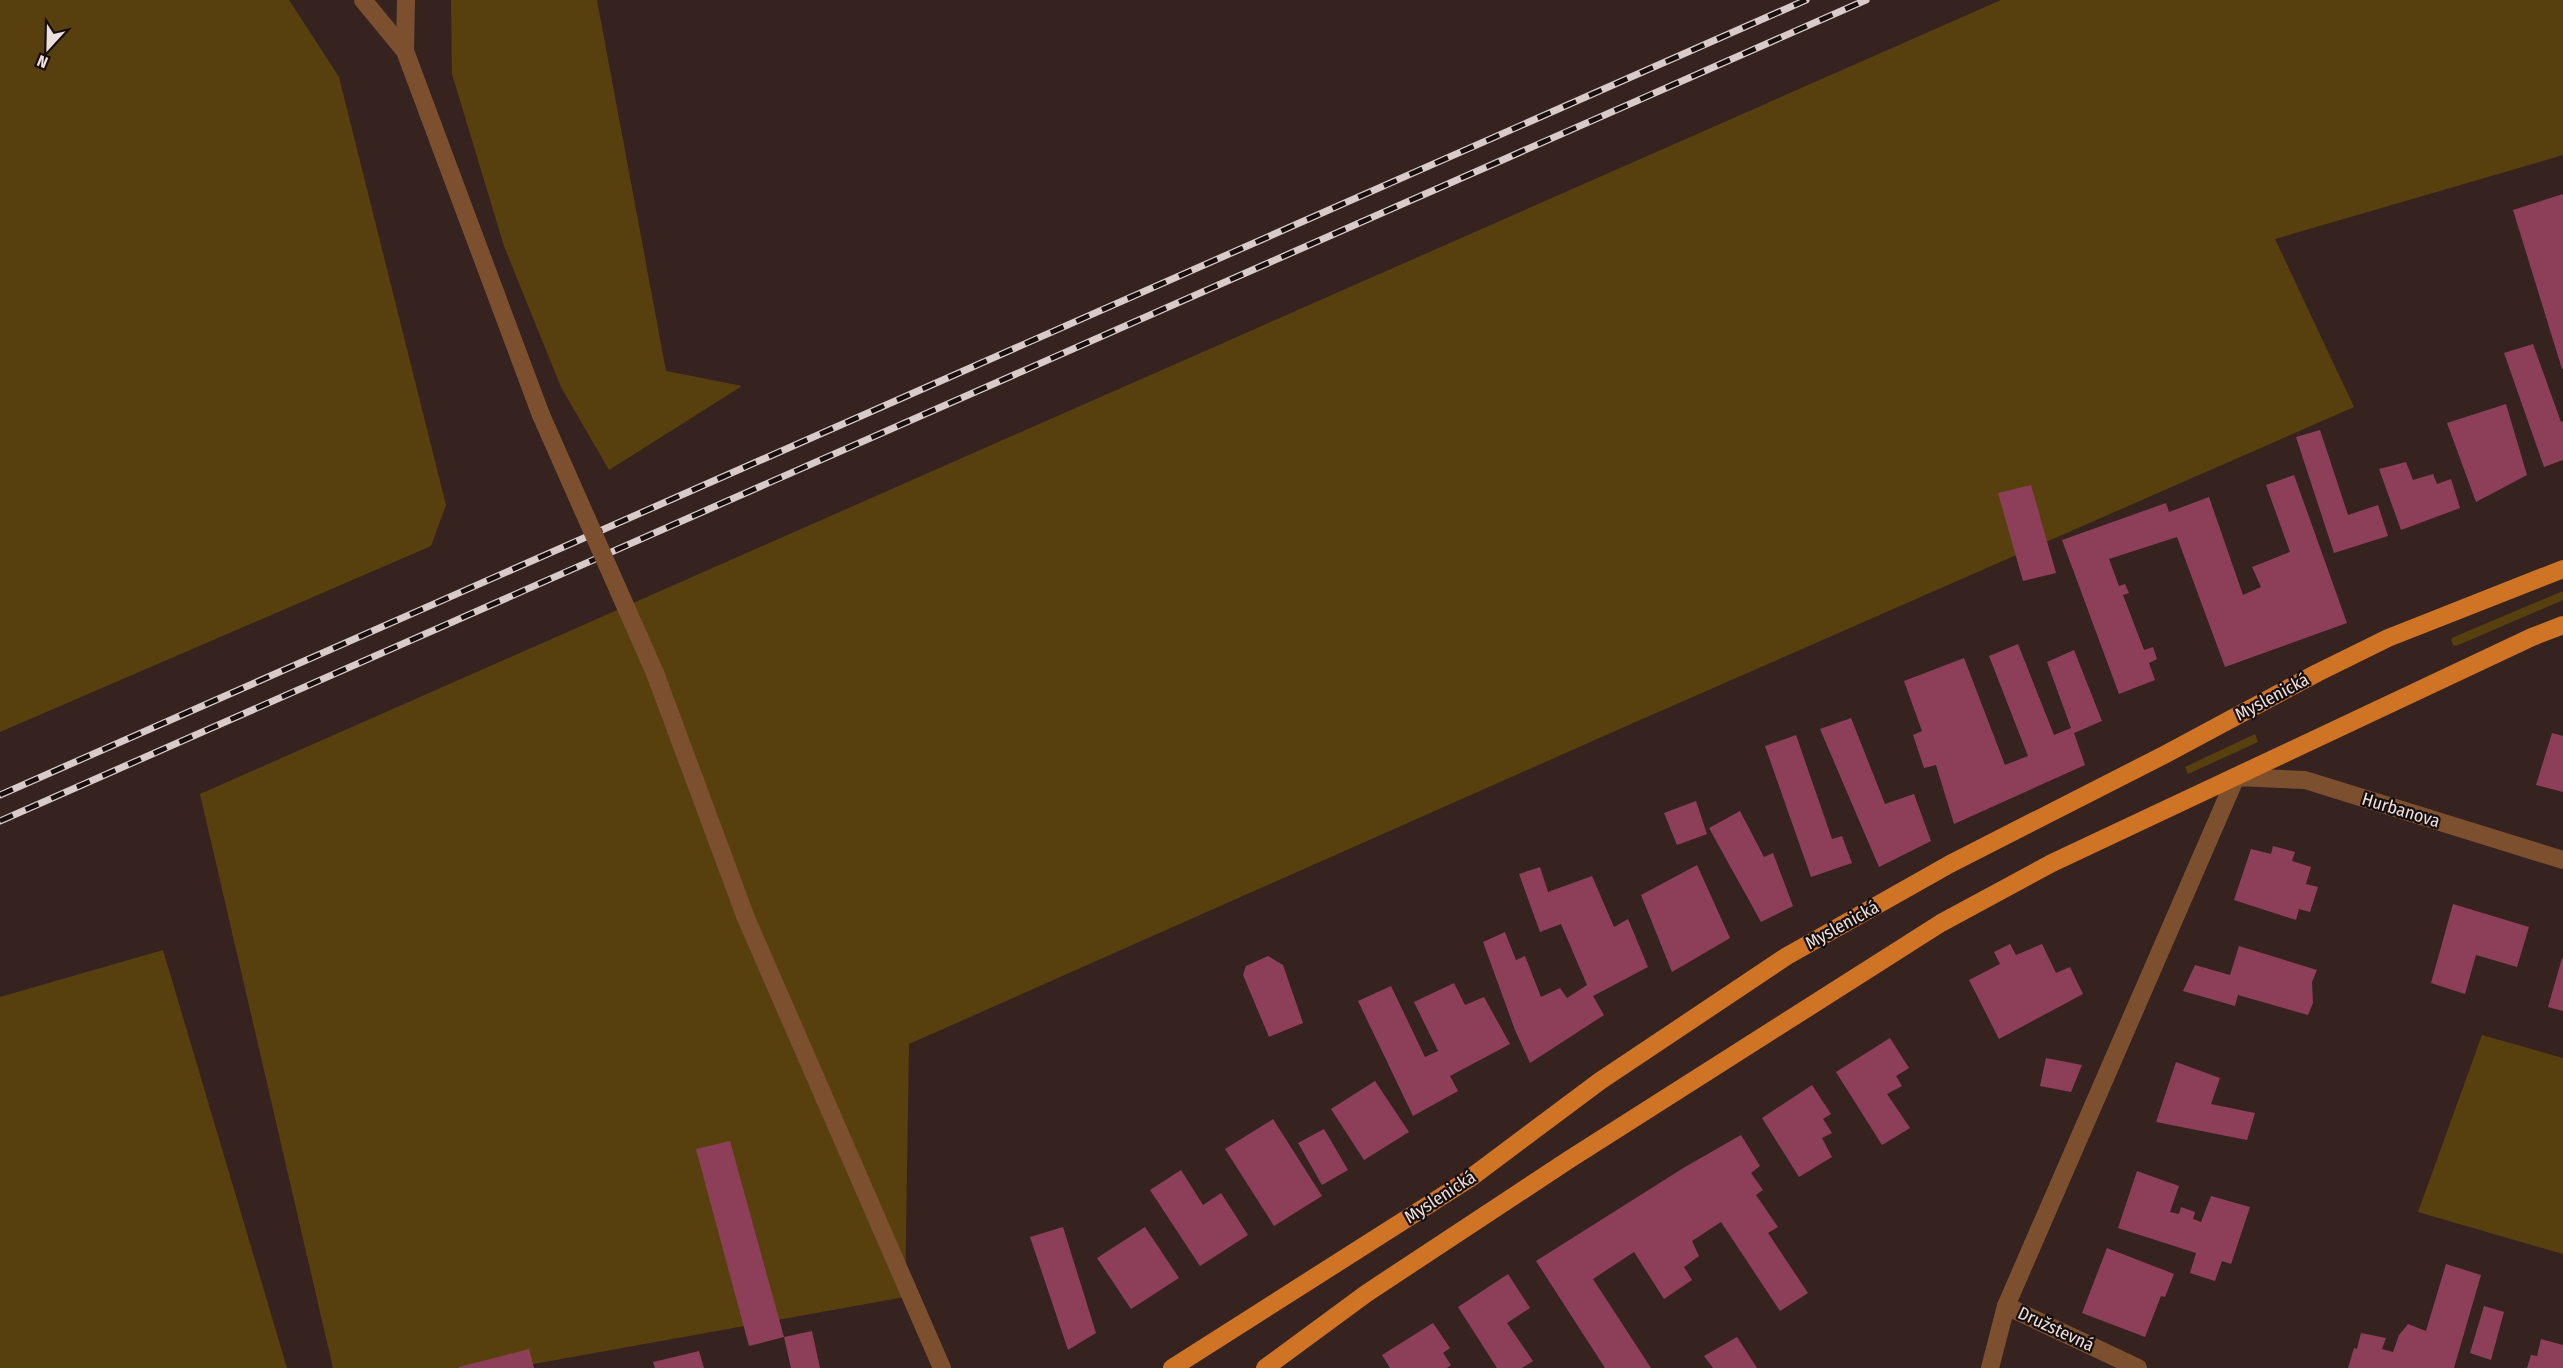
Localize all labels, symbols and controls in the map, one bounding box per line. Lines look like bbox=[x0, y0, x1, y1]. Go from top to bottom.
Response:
north arrow bbox=[18, 18, 78, 78]
text: N bbox=[35, 51, 51, 72]
street label: Myslenická bbox=[2231, 668, 2313, 726]
street label: Hurbanova bbox=[2359, 788, 2443, 832]
street label: Myslenická bbox=[1801, 896, 1883, 954]
street label: Myslenická bbox=[1400, 1166, 1480, 1228]
street label: Družstevná bbox=[2014, 1302, 2098, 1356]

